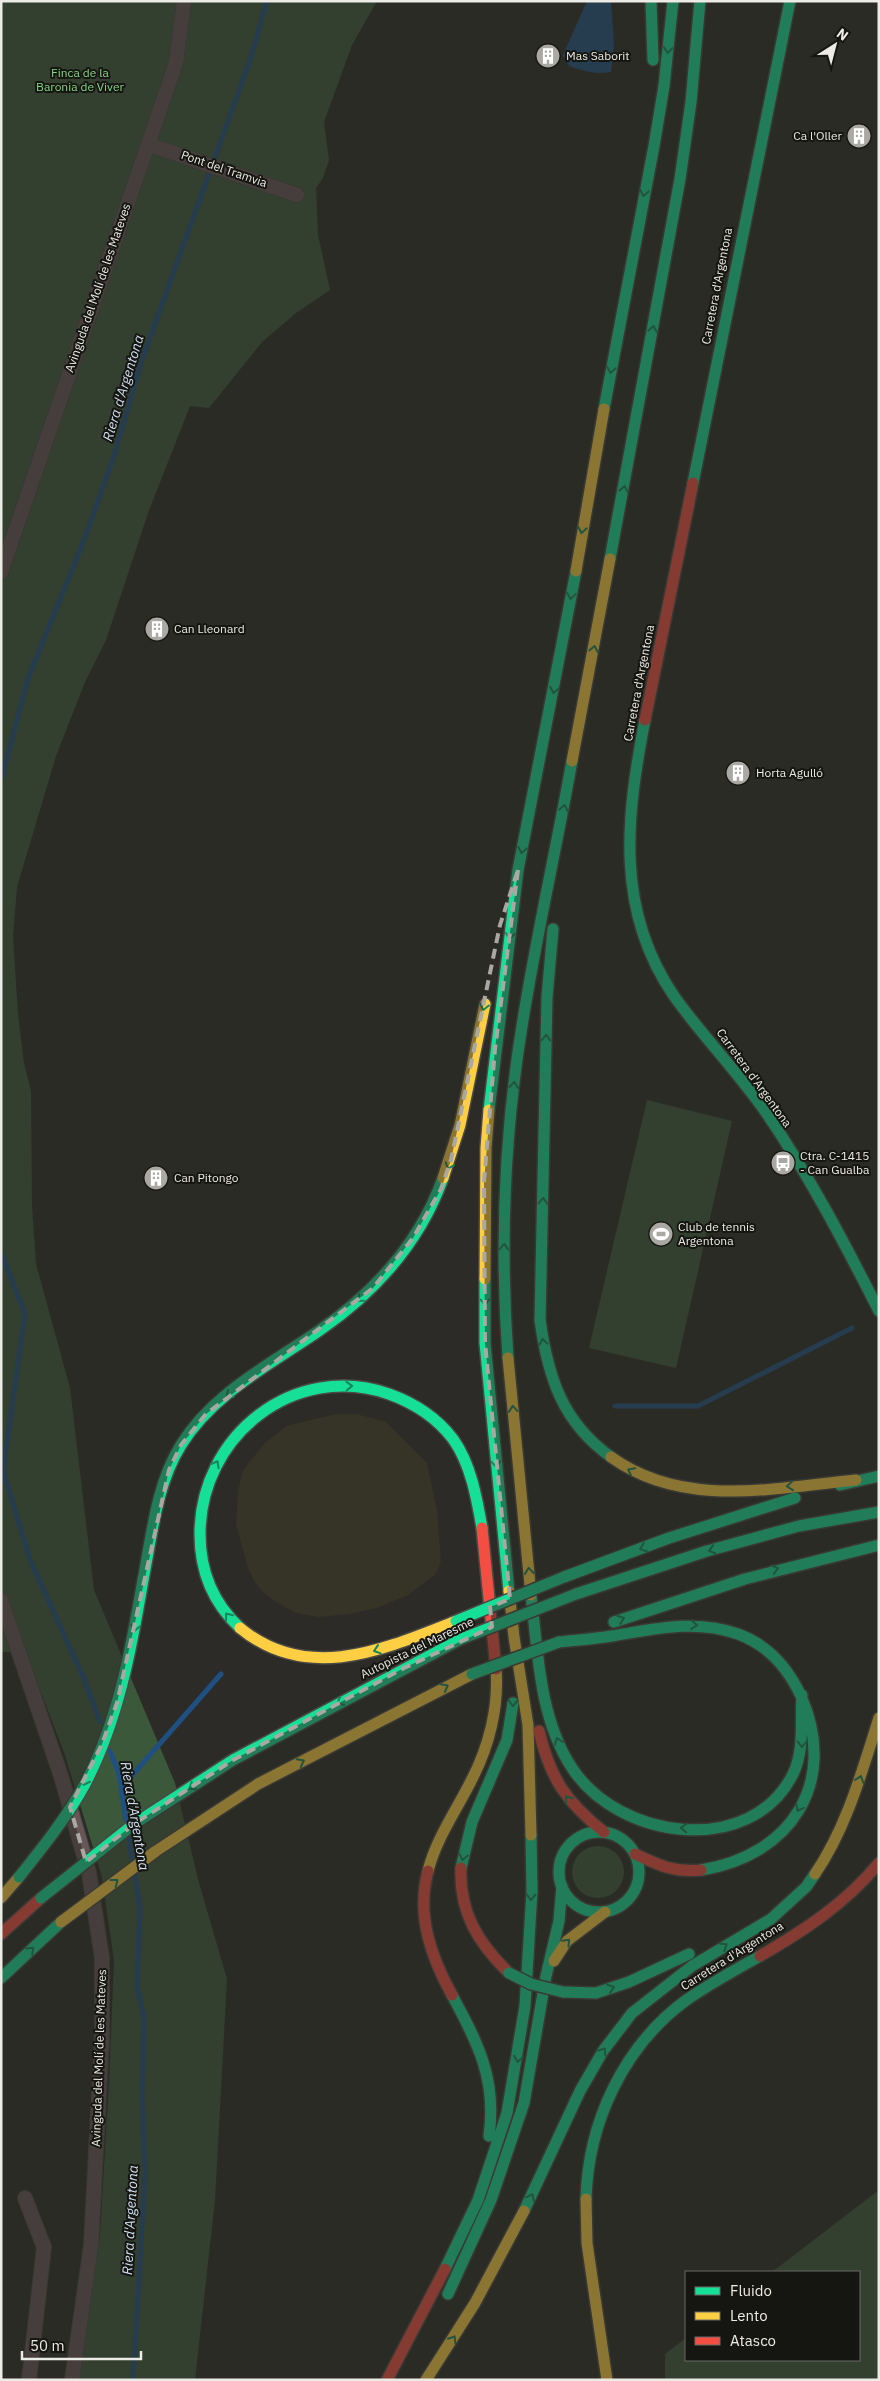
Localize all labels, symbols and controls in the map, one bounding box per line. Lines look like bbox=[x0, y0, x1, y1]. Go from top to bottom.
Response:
north arrow bbox=[810, 20, 860, 70]
text: N bbox=[833, 24, 852, 45]
building icon: Mas Saborit bbox=[535, 43, 561, 69]
one-way arrow bbox=[663, 46, 674, 54]
place label: Mas Saborit bbox=[566, 48, 630, 63]
park label: Finca de la Baronia de Viver bbox=[36, 65, 125, 94]
building icon: Ca l'Oller bbox=[846, 123, 872, 149]
place label: Ca l'Oller bbox=[793, 128, 843, 143]
street label: Pont del Tramvia bbox=[179, 147, 270, 190]
one-way arrow bbox=[640, 189, 650, 198]
street label: Avinguda del Molí de les Mateves bbox=[62, 201, 134, 374]
street label: Carretera d'Argentona bbox=[698, 226, 735, 345]
one-way arrow bbox=[647, 325, 657, 333]
water label: Riera d'Argentona bbox=[98, 333, 148, 443]
one-way arrow bbox=[607, 366, 617, 375]
one-way arrow bbox=[619, 485, 629, 493]
one-way arrow bbox=[577, 526, 588, 535]
one-way arrow bbox=[566, 592, 577, 600]
building icon: Can Lleonard bbox=[144, 616, 170, 642]
place label: Can Lleonard bbox=[174, 621, 245, 636]
street label: Carretera d'Argentona bbox=[620, 623, 657, 742]
one-way arrow bbox=[589, 644, 599, 653]
one-way arrow bbox=[549, 686, 559, 695]
building icon: Horta Agulló bbox=[725, 760, 751, 786]
place label: Horta Agulló bbox=[756, 765, 823, 780]
one-way arrow bbox=[559, 804, 569, 813]
one-way arrow bbox=[517, 845, 528, 854]
one-way arrow bbox=[505, 933, 516, 941]
one-way arrow bbox=[479, 1003, 490, 1012]
street label: Carretera d'Argentona bbox=[714, 1025, 796, 1130]
one-way arrow bbox=[541, 1034, 551, 1042]
one-way arrow bbox=[508, 1081, 519, 1089]
place label: Ctra. C-1415 - Can Gualba bbox=[800, 1148, 870, 1177]
bus stop icon: Ctra. C-1415 - Can Gualba bbox=[770, 1150, 796, 1176]
one-way arrow bbox=[445, 1161, 455, 1169]
building icon: Can Pitongo bbox=[143, 1165, 169, 1191]
place label: Can Pitongo bbox=[174, 1170, 239, 1185]
one-way arrow bbox=[538, 1197, 549, 1205]
place label: Club de tennis Argentona bbox=[678, 1219, 755, 1248]
sports icon: Club de tennis Argentona bbox=[648, 1221, 674, 1247]
one-way arrow bbox=[498, 1243, 509, 1251]
one-way arrow bbox=[356, 1293, 365, 1302]
one-way arrow bbox=[479, 1298, 490, 1306]
one-way arrow bbox=[539, 1338, 549, 1346]
one-way arrow bbox=[345, 1381, 353, 1392]
one-way arrow bbox=[225, 1389, 234, 1398]
one-way arrow bbox=[508, 1405, 519, 1413]
one-way arrow bbox=[490, 1460, 501, 1468]
one-way arrow bbox=[210, 1461, 220, 1470]
one-way arrow bbox=[628, 1467, 637, 1477]
one-way arrow bbox=[786, 1480, 794, 1491]
one-way arrow bbox=[639, 1542, 648, 1552]
one-way arrow bbox=[708, 1544, 716, 1555]
one-way arrow bbox=[771, 1564, 780, 1575]
one-way arrow bbox=[524, 1567, 535, 1575]
one-way arrow bbox=[226, 1613, 234, 1622]
street label: Autopista del Maresme bbox=[358, 1613, 476, 1682]
one-way arrow bbox=[616, 1615, 625, 1625]
one-way arrow bbox=[690, 1620, 698, 1631]
one-way arrow bbox=[130, 1623, 141, 1632]
one-way arrow bbox=[373, 1645, 382, 1655]
one-way arrow bbox=[440, 1684, 449, 1694]
one-way arrow bbox=[337, 1696, 346, 1706]
one-way arrow bbox=[507, 1700, 518, 1708]
one-way arrow bbox=[554, 1737, 564, 1746]
one-way arrow bbox=[797, 1740, 807, 1748]
one-way arrow bbox=[296, 1758, 305, 1768]
water label: Riera d'Argentona bbox=[117, 1760, 153, 1872]
one-way arrow bbox=[854, 1775, 864, 1784]
one-way arrow bbox=[81, 1776, 91, 1785]
one-way arrow bbox=[188, 1781, 197, 1790]
one-way arrow bbox=[566, 1796, 574, 1805]
one-way arrow bbox=[795, 1803, 805, 1812]
one-way arrow bbox=[679, 1822, 687, 1833]
one-way arrow bbox=[458, 1852, 469, 1861]
one-way arrow bbox=[109, 1879, 119, 1888]
one-way arrow bbox=[526, 1894, 537, 1902]
street label: Carretera d'Argentona bbox=[678, 1918, 786, 1993]
one-way arrow bbox=[562, 1938, 571, 1947]
one-way arrow bbox=[719, 1942, 728, 1952]
one-way arrow bbox=[26, 1947, 35, 1956]
street label: Avinguda del Molí de les Mateves bbox=[88, 1969, 109, 2147]
one-way arrow bbox=[606, 1984, 614, 1994]
one-way arrow bbox=[597, 2048, 607, 2057]
one-way arrow bbox=[513, 2055, 523, 2064]
water label: Riera d'Argentona bbox=[118, 2165, 142, 2275]
one-way arrow bbox=[525, 2193, 536, 2202]
legend bbox=[685, 2271, 860, 2361]
text: Fluido bbox=[730, 2281, 772, 2300]
text: Lento bbox=[730, 2306, 768, 2325]
scale bar bbox=[22, 2328, 141, 2360]
text: Atasco bbox=[730, 2331, 776, 2350]
text: 50 m bbox=[30, 2336, 65, 2355]
one-way arrow bbox=[447, 2336, 457, 2345]

